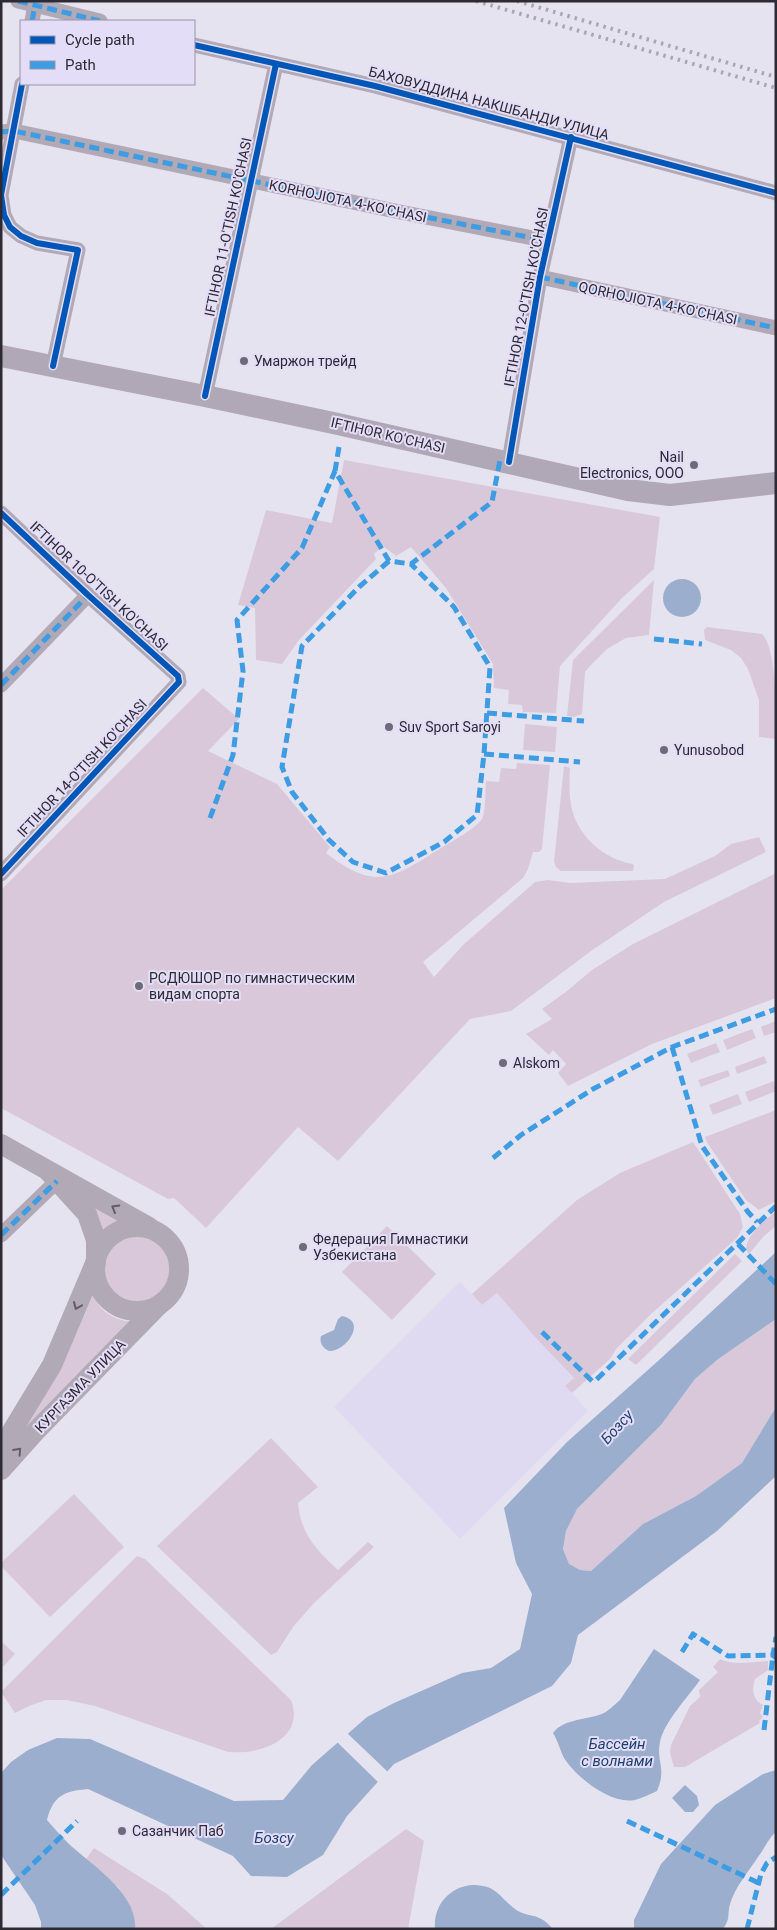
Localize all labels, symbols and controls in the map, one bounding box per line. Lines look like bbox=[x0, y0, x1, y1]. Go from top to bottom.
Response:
legend bbox=[20, 20, 195, 85]
text: Cycle path bbox=[65, 31, 135, 49]
text: Path bbox=[65, 56, 96, 74]
street label: БАХОВУДДИНА НАКШБАНДИ УЛИЦА bbox=[367, 63, 611, 143]
street label: IFTIHOR 11-O'TISH KO'CHASI bbox=[201, 136, 255, 318]
street label: KORHOJIOTA 4-KO'CHASI bbox=[268, 176, 428, 226]
street label: IFTIHOR 12-O'TISH KO'CHASI bbox=[501, 206, 551, 388]
street label: QORHOJIOTA 4-KO'CHASI bbox=[577, 278, 739, 328]
place label: Умаржон трейд bbox=[254, 353, 357, 369]
marker: Умаржон трейд bbox=[238, 355, 250, 367]
street label: IFTIHOR KO'CHASI bbox=[329, 414, 447, 456]
place label: Nail Electronics, ООО bbox=[580, 449, 684, 481]
marker: Nail Electronics, ООО bbox=[688, 459, 700, 471]
street label: IFTIHOR 10-O'TISH KO'CHASI bbox=[27, 518, 171, 654]
street label: IFTIHOR 14-O'TISH KO'CHASI bbox=[14, 696, 150, 840]
place label: Suv Sport Saroyi bbox=[399, 719, 501, 735]
marker: Suv Sport Saroyi bbox=[383, 721, 395, 733]
place label: Yunusobod bbox=[674, 742, 744, 758]
marker: Yunusobod bbox=[658, 744, 670, 756]
place label: РСДЮШОР по гимнастическим видам спорта bbox=[149, 970, 355, 1002]
marker: РСДЮШОР по гимнастическим видам спорта bbox=[133, 980, 145, 992]
place label: Alskom bbox=[513, 1055, 560, 1071]
marker: Alskom bbox=[497, 1057, 509, 1069]
one-way arrow bbox=[112, 1205, 121, 1215]
place label: Федерация Гимнастики Узбекистана bbox=[313, 1231, 468, 1263]
marker: Федерация Гимнастики Узбекистана bbox=[297, 1241, 309, 1253]
one-way arrow bbox=[73, 1301, 84, 1310]
street label: КУРГАЗМА УЛИЦА bbox=[31, 1336, 129, 1436]
water label: Бозсу bbox=[597, 1405, 638, 1448]
one-way arrow bbox=[12, 1447, 21, 1456]
water label: Бассейн с волнами bbox=[581, 1735, 653, 1770]
place label: Сазанчик Паб bbox=[132, 1823, 224, 1839]
marker: Сазанчик Паб bbox=[116, 1825, 128, 1837]
water label: Бозсу bbox=[254, 1829, 295, 1847]

